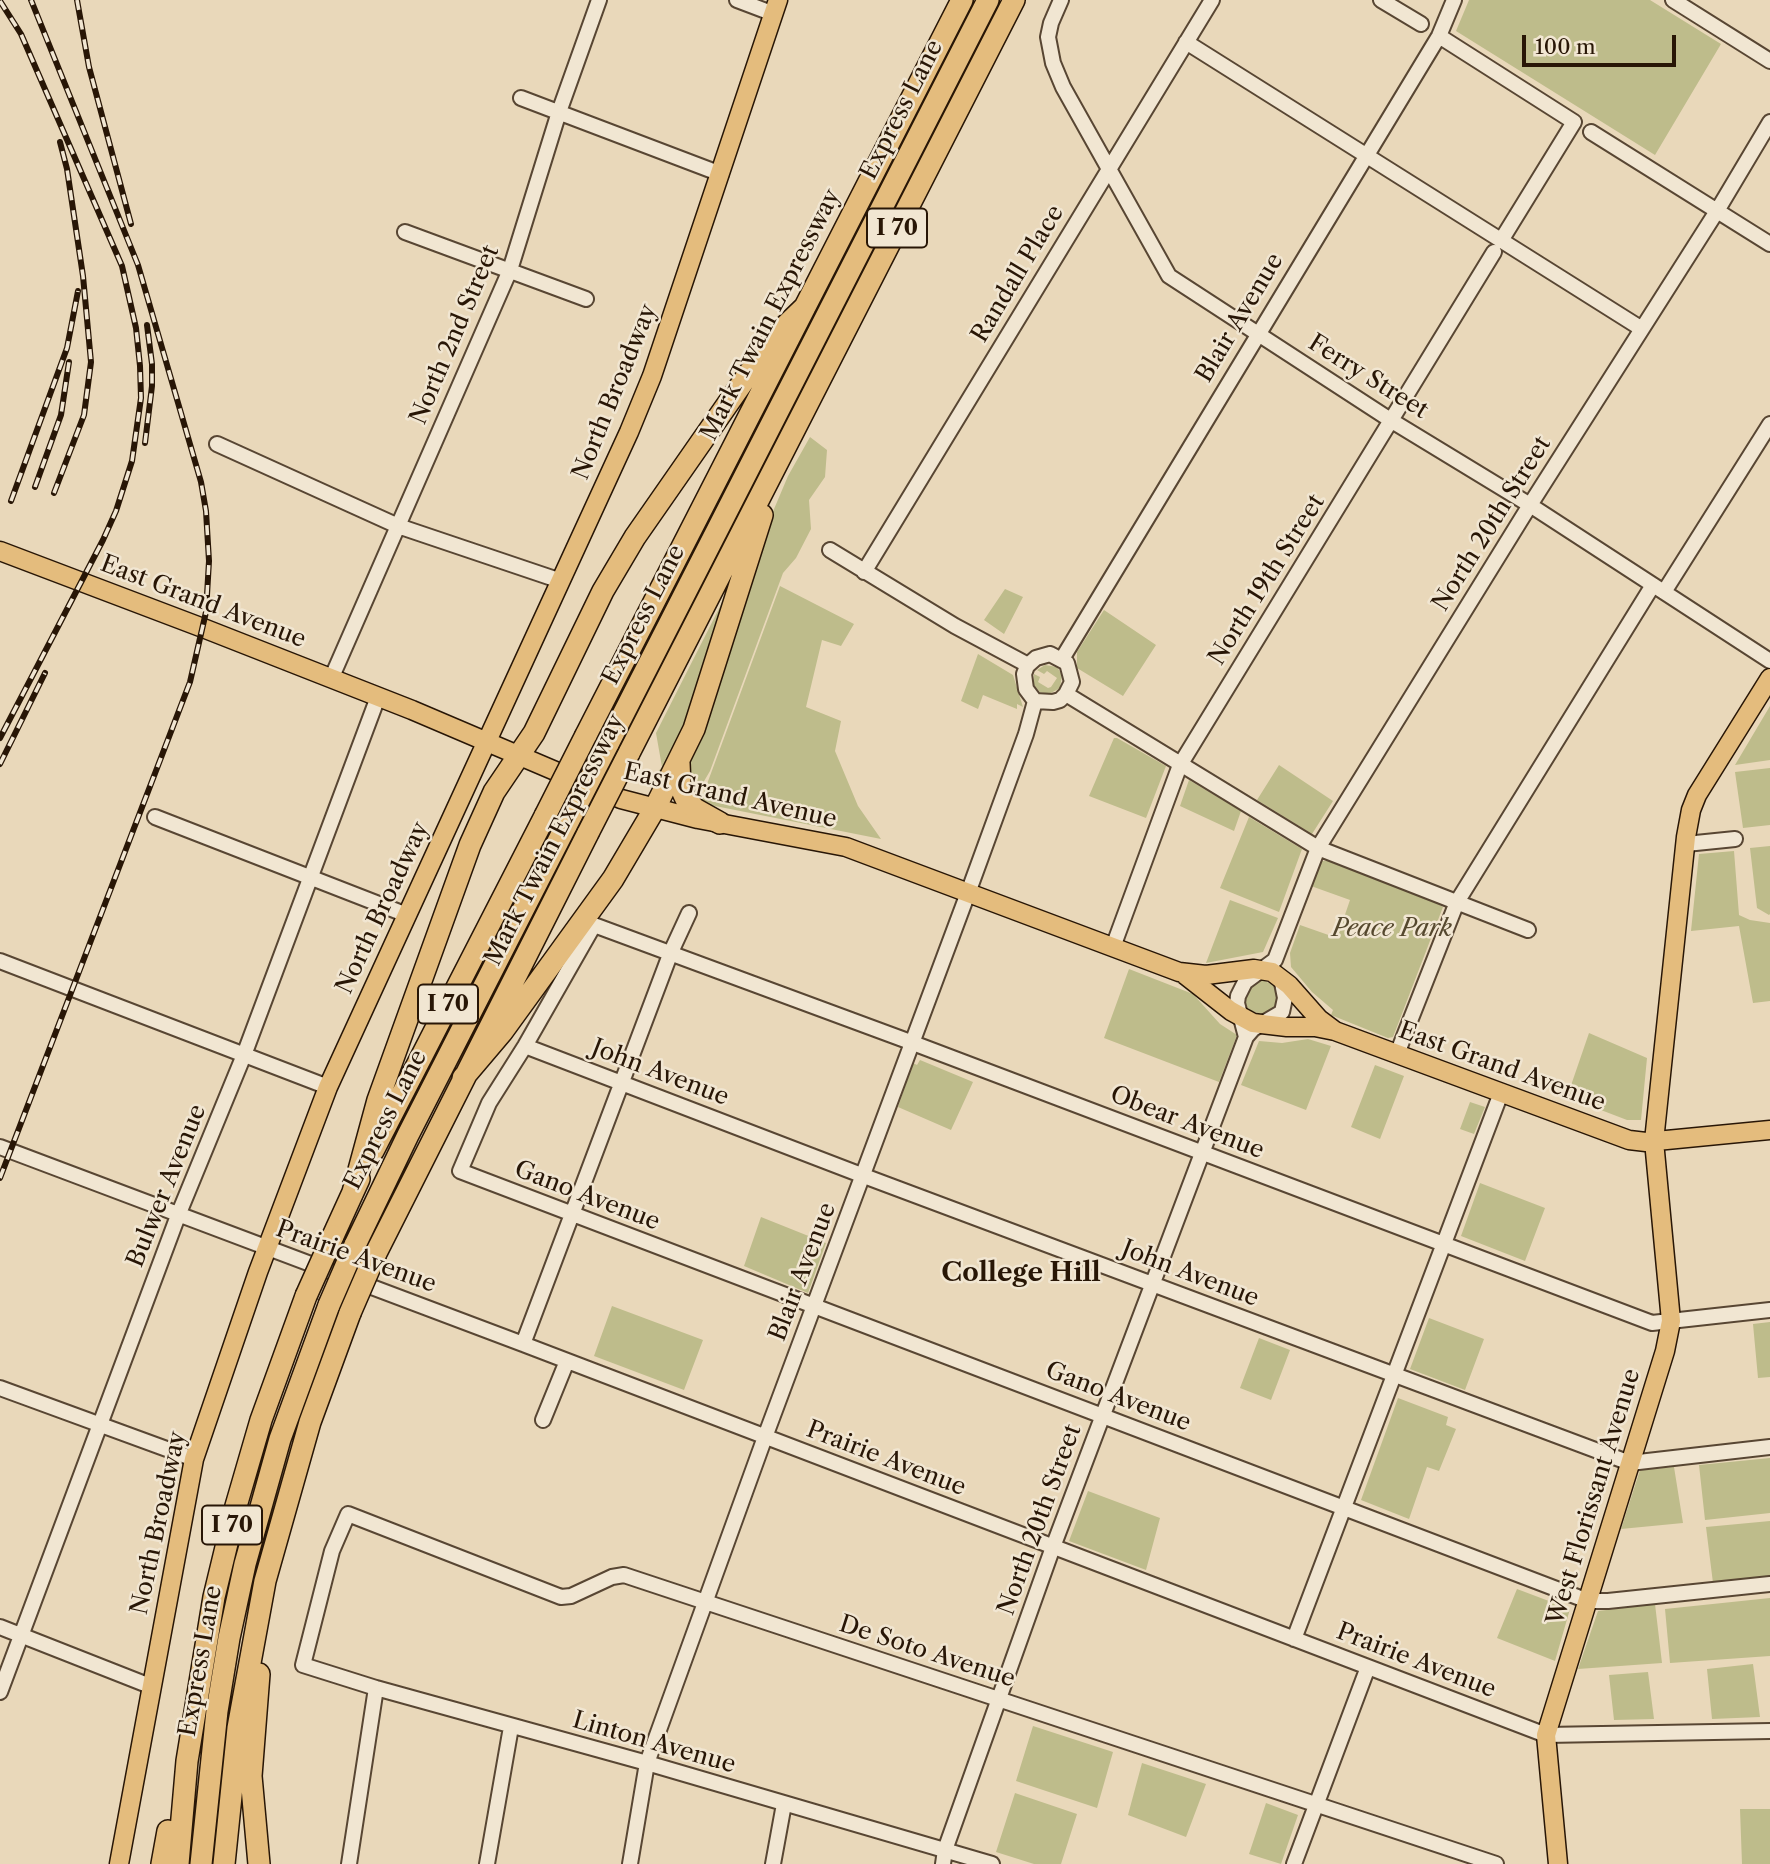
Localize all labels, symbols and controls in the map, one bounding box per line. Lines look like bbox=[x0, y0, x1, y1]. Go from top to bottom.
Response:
scale bar bbox=[1525, 21, 1679, 65]
text: 100 m bbox=[1535, 34, 1596, 59]
street label: Express Lane bbox=[855, 35, 949, 185]
street label: Mark Twain Expressway bbox=[695, 184, 847, 446]
street label: Randall Place bbox=[966, 200, 1070, 348]
road number: I 70 bbox=[867, 208, 927, 247]
street label: North 2nd Street bbox=[404, 241, 506, 429]
street label: Blair Avenue bbox=[1190, 248, 1290, 388]
street label: North Broadway bbox=[567, 300, 663, 484]
street label: Ferry Street bbox=[1303, 329, 1433, 425]
street label: North 20th Street bbox=[1427, 431, 1557, 617]
street label: North 19th Street bbox=[1203, 489, 1331, 671]
street label: Express Lane bbox=[597, 540, 691, 690]
street label: East Grand Avenue bbox=[96, 550, 310, 654]
street label: Mark Twain Expressway bbox=[479, 709, 631, 971]
street label: East Grand Avenue bbox=[621, 757, 839, 835]
street label: North Broadway bbox=[330, 817, 436, 999]
park label: Peace Park bbox=[1332, 915, 1452, 943]
road number: I 70 bbox=[418, 984, 478, 1023]
street label: East Grand Avenue bbox=[1395, 1016, 1609, 1118]
street label: John Avenue bbox=[587, 1034, 733, 1112]
street label: Express Lane bbox=[339, 1045, 433, 1195]
street label: Obear Avenue bbox=[1106, 1080, 1268, 1166]
street label: Bulwer Avenue bbox=[121, 1100, 213, 1272]
street label: Gano Avenue bbox=[510, 1155, 664, 1237]
street label: Blair Avenue bbox=[763, 1199, 843, 1345]
street label: Prairie Avenue bbox=[272, 1215, 440, 1299]
street label: John Avenue bbox=[1117, 1235, 1263, 1313]
district label: College Hill bbox=[941, 1257, 1101, 1289]
street label: Gano Avenue bbox=[1041, 1356, 1195, 1438]
street label: West Florissant Avenue bbox=[1541, 1365, 1647, 1629]
street label: Prairie Avenue bbox=[802, 1415, 970, 1503]
street label: North 20th Street bbox=[992, 1421, 1088, 1619]
street label: North Broadway bbox=[126, 1429, 192, 1617]
road number: I 70 bbox=[202, 1506, 262, 1544]
street label: Express Lane bbox=[174, 1583, 228, 1739]
street label: De Soto Avenue bbox=[835, 1610, 1019, 1694]
street label: Prairie Avenue bbox=[1332, 1617, 1500, 1705]
street label: Linton Avenue bbox=[569, 1706, 739, 1780]

